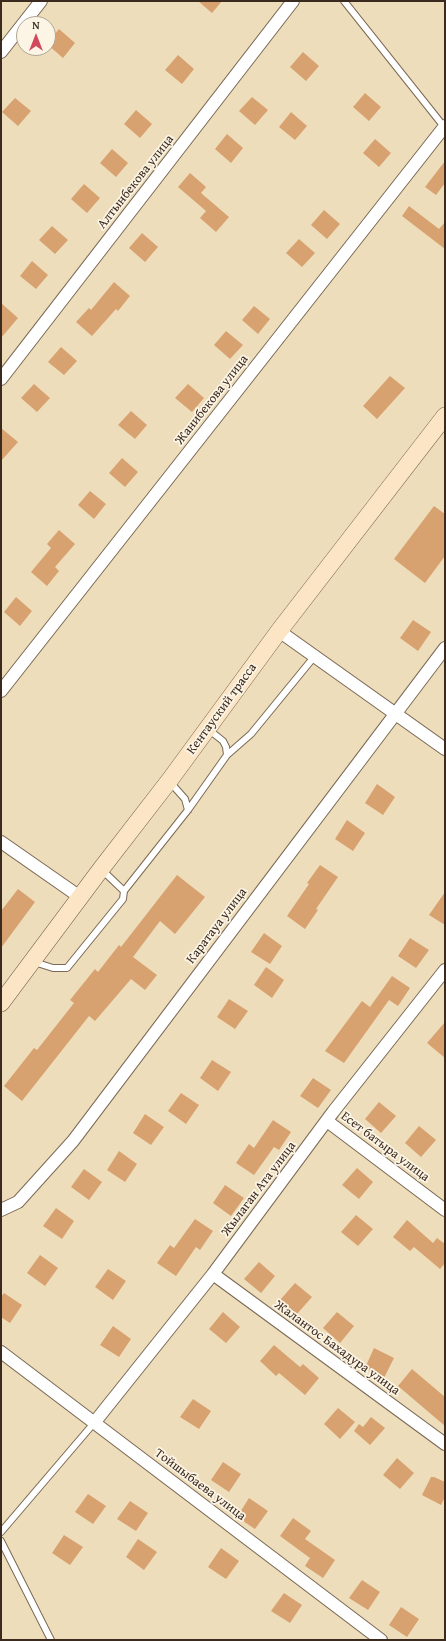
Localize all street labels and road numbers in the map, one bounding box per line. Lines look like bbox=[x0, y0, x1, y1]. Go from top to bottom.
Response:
street label: Алтынбекова улица bbox=[95, 132, 177, 232]
street label: Жанибекова улица bbox=[172, 352, 252, 448]
street label: Кентауский трасса bbox=[184, 660, 260, 758]
street label: Каратауа улица bbox=[184, 885, 250, 967]
street label: Есет батыра улица bbox=[338, 1109, 432, 1185]
street label: Жылаган Ата улица bbox=[218, 1139, 300, 1239]
street label: Жалантос Бахадура улица bbox=[271, 1297, 403, 1399]
street label: Тойшыбаева улица bbox=[151, 1446, 249, 1524]

